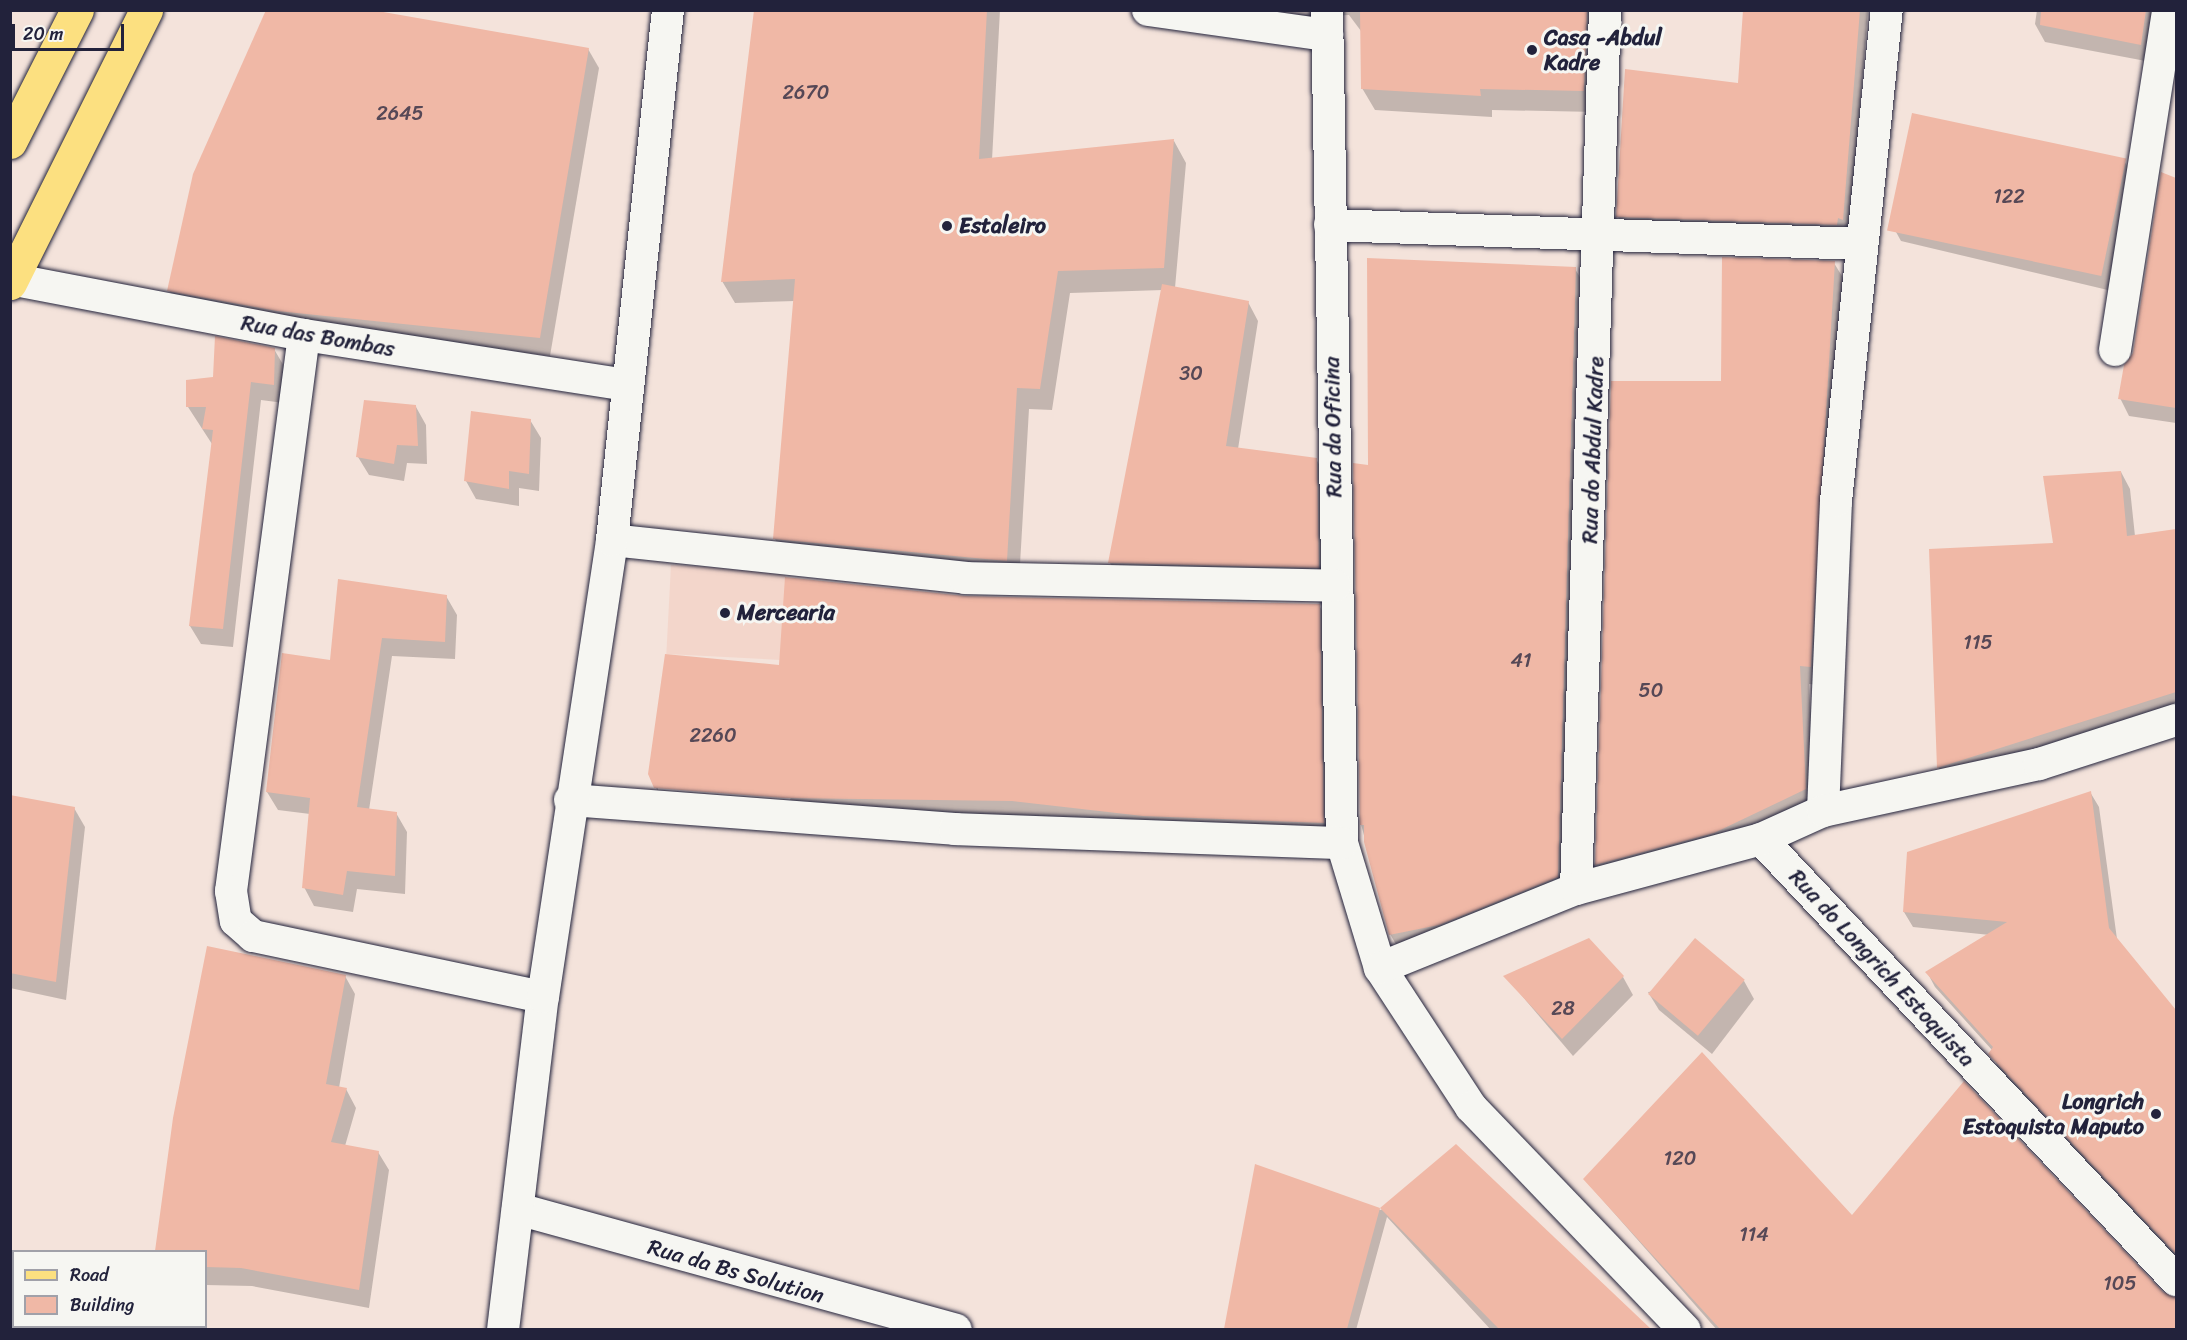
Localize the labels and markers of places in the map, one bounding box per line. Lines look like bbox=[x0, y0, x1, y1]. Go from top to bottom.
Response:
place label: Casa -Abdul Kadre bbox=[1544, 24, 1662, 76]
marker: Casa -Abdul Kadre bbox=[1525, 43, 1539, 57]
place label: Estaleiro bbox=[959, 213, 1046, 239]
marker: Estaleiro bbox=[940, 219, 954, 233]
place label: Mercearia bbox=[737, 600, 835, 626]
marker: Mercearia bbox=[718, 606, 732, 620]
place label: Longrich Estoquista Maputo bbox=[1963, 1088, 2144, 1140]
marker: Longrich Estoquista Maputo bbox=[2149, 1107, 2163, 1121]

